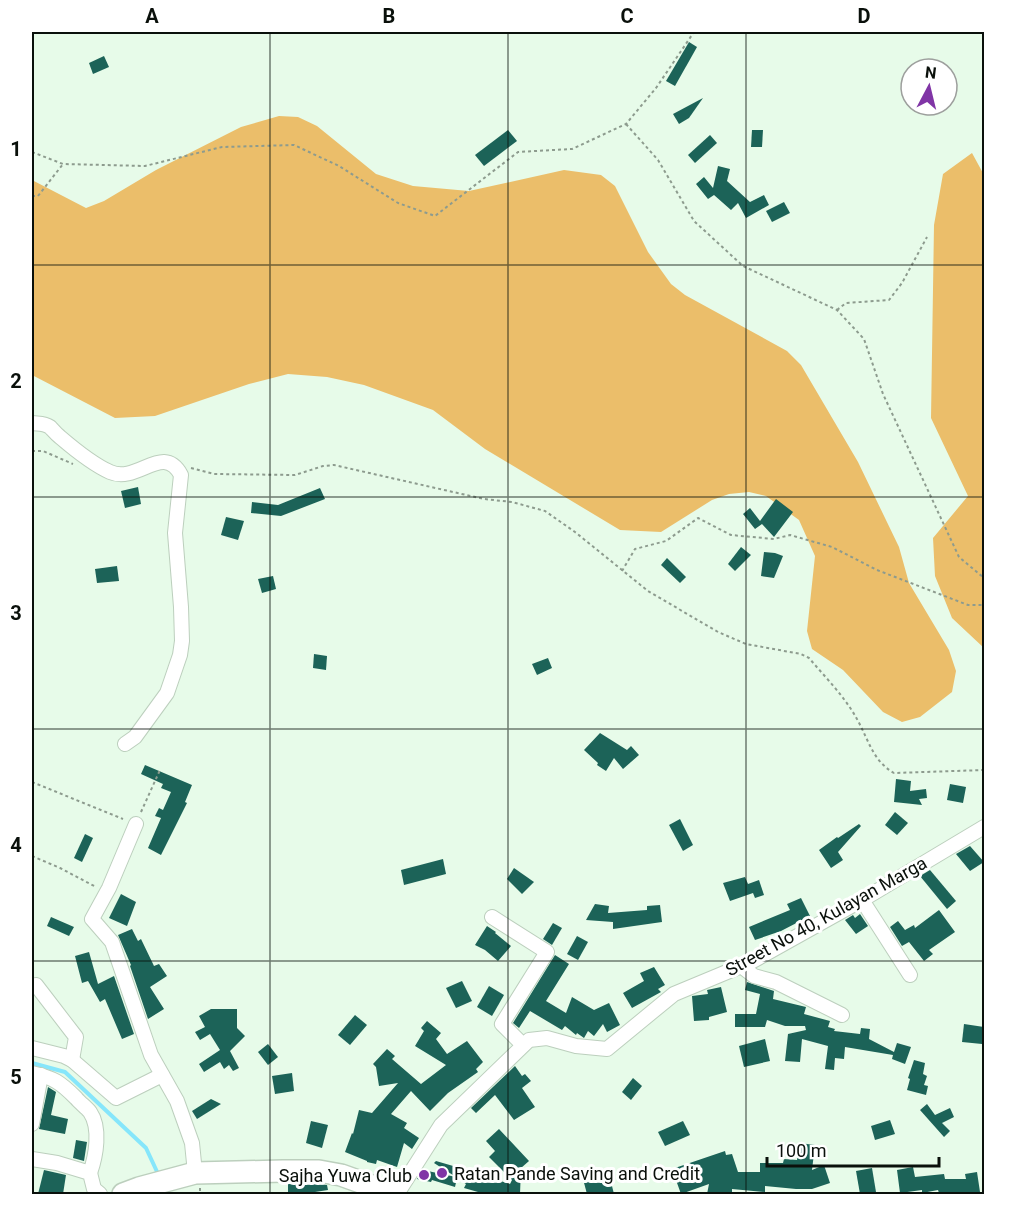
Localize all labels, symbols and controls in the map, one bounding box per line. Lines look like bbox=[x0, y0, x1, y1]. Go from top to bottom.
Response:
text: A bbox=[145, 4, 159, 28]
text: B bbox=[383, 4, 395, 28]
text: C bbox=[620, 4, 634, 28]
text: D bbox=[858, 4, 871, 28]
north arrow bbox=[899, 57, 959, 117]
text: N bbox=[924, 62, 938, 83]
text: 1 bbox=[10, 137, 22, 161]
text: 2 bbox=[10, 369, 22, 393]
text: 3 bbox=[10, 601, 22, 625]
text: 4 bbox=[10, 833, 22, 857]
street label: Street No 40, Kulayan Marga bbox=[722, 852, 930, 980]
text: 5 bbox=[10, 1065, 22, 1089]
scale bar bbox=[767, 1130, 940, 1168]
text: 100 m bbox=[776, 1140, 827, 1161]
place label: Ratan Pande Saving and Credit bbox=[454, 1163, 700, 1184]
place label: Sajha Yuwa Club bbox=[279, 1165, 412, 1186]
marker: Ratan Pande Saving and Credit bbox=[435, 1166, 449, 1180]
marker: Sajha Yuwa Club bbox=[417, 1168, 431, 1182]

